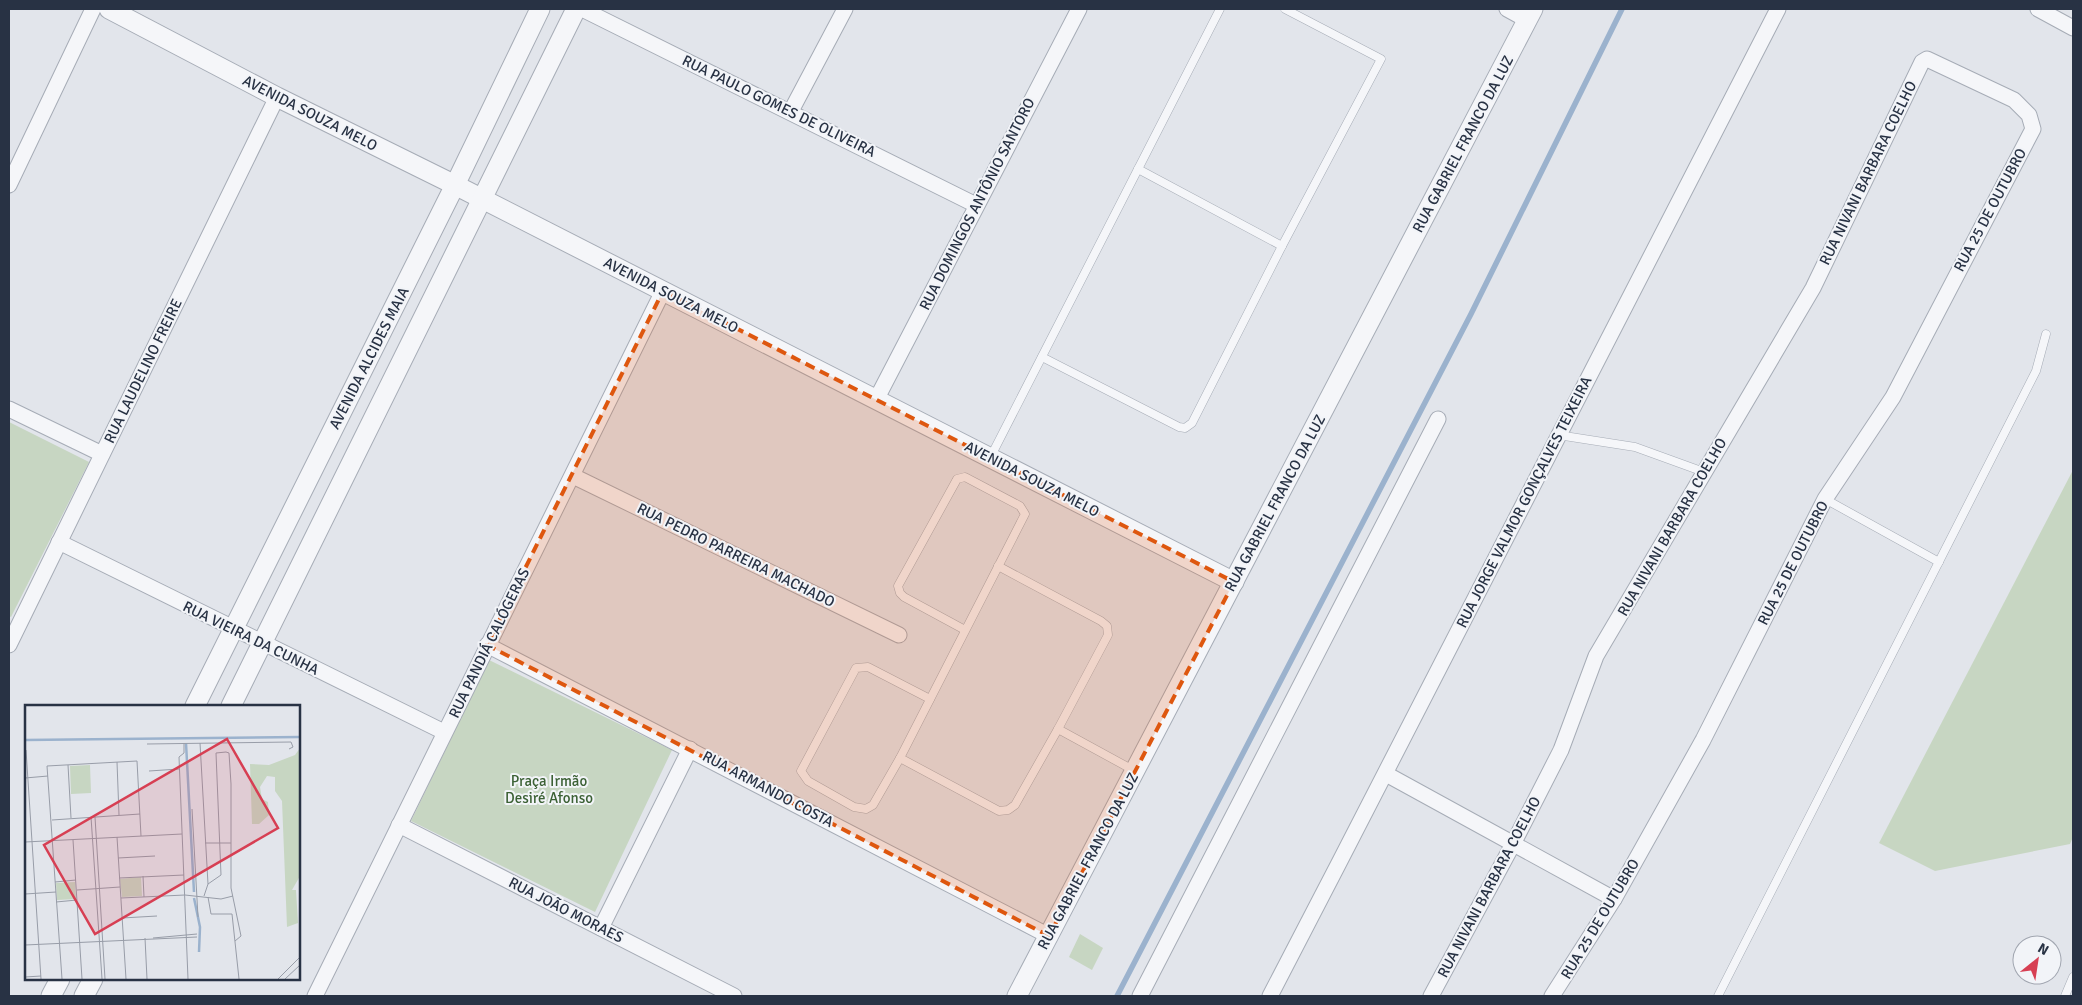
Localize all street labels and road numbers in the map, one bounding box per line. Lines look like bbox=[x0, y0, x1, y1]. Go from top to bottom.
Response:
street label: RUA PAULO GOMES DE OLIVEIRA bbox=[679, 51, 879, 161]
street label: RUA GABRIEL FRANCO DA LUZ bbox=[1409, 52, 1517, 236]
street label: AVENIDA SOUZA MELO bbox=[240, 71, 381, 155]
street label: RUA NIVANI BARBARA COELHO bbox=[1816, 78, 1921, 268]
street label: RUA DOMINGOS ANTÔNIO SANTORO bbox=[915, 94, 1039, 313]
street label: RUA 25 DE OUTUBRO bbox=[1950, 145, 2030, 275]
street label: AVENIDA SOUZA MELO bbox=[601, 253, 742, 337]
street label: AVENIDA ALCIDES MAIA bbox=[325, 284, 413, 432]
street label: RUA LAUDELINO FREIRE bbox=[100, 296, 186, 446]
street label: RUA JORGE VALMOR GONÇALVES TEIXEIRA bbox=[1452, 373, 1596, 631]
street label: RUA GABRIEL FRANCO DA LUZ bbox=[1221, 411, 1329, 595]
street label: RUA NIVANI BARBARA COELHO bbox=[1614, 435, 1730, 619]
street label: AVENIDA SOUZA MELO bbox=[962, 437, 1103, 521]
street label: RUA 25 DE OUTUBRO bbox=[1754, 498, 1832, 628]
street label: RUA PEDRO PARREIRA MACHADO bbox=[634, 499, 838, 611]
street label: RUA PANDIÁ CALÓGERAS bbox=[444, 565, 533, 721]
street label: RUA VIEIRA DA CUNHA bbox=[180, 597, 322, 679]
street label: RUA ARMANDO COSTA bbox=[699, 747, 837, 831]
street label: RUA GABRIEL FRANCO DA LUZ bbox=[1034, 769, 1142, 953]
street label: RUA NIVANI BARBARA COELHO bbox=[1434, 793, 1545, 981]
street label: RUA 25 DE OUTUBRO bbox=[1557, 856, 1643, 982]
street label: RUA JOÃO MORAES bbox=[506, 872, 627, 947]

